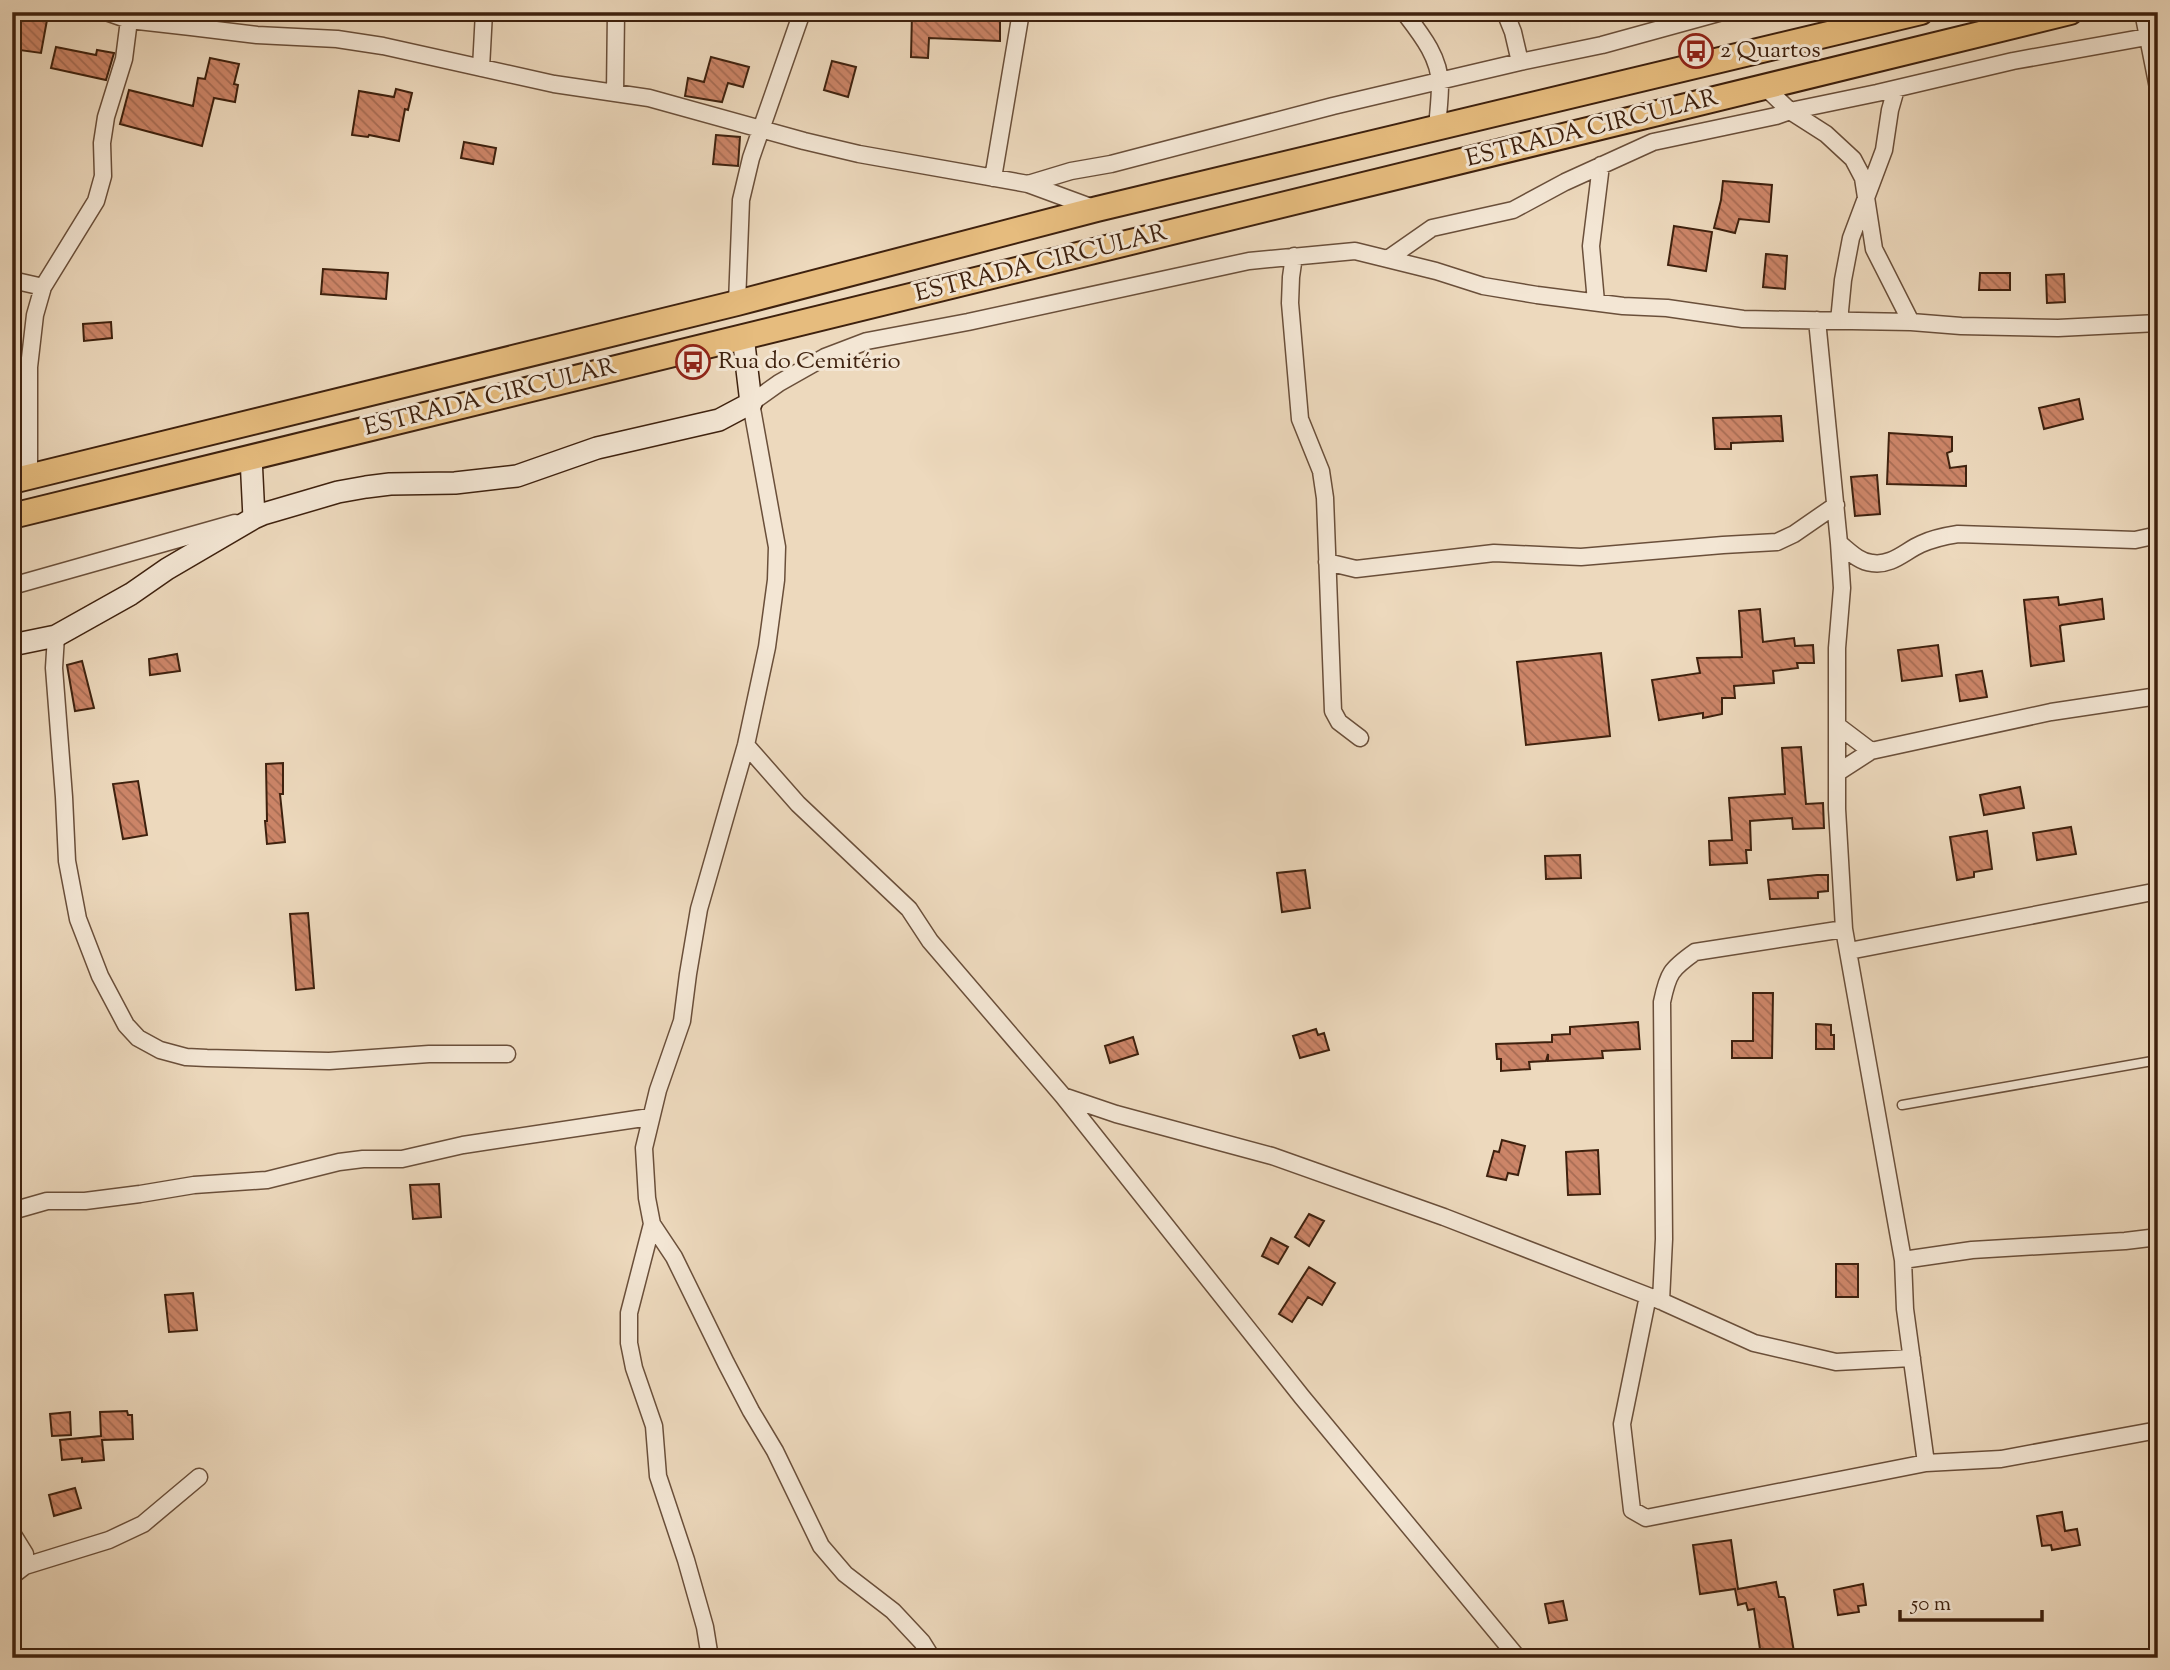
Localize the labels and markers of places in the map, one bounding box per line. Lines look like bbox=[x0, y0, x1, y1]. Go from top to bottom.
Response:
bus stop icon: 2 Quartos bbox=[1677, 32, 1715, 70]
place label: 2 Quartos bbox=[1720, 34, 1821, 68]
bus stop icon: Rua do Cemitério bbox=[674, 343, 712, 381]
place label: Rua do Cemitério bbox=[718, 345, 901, 379]

